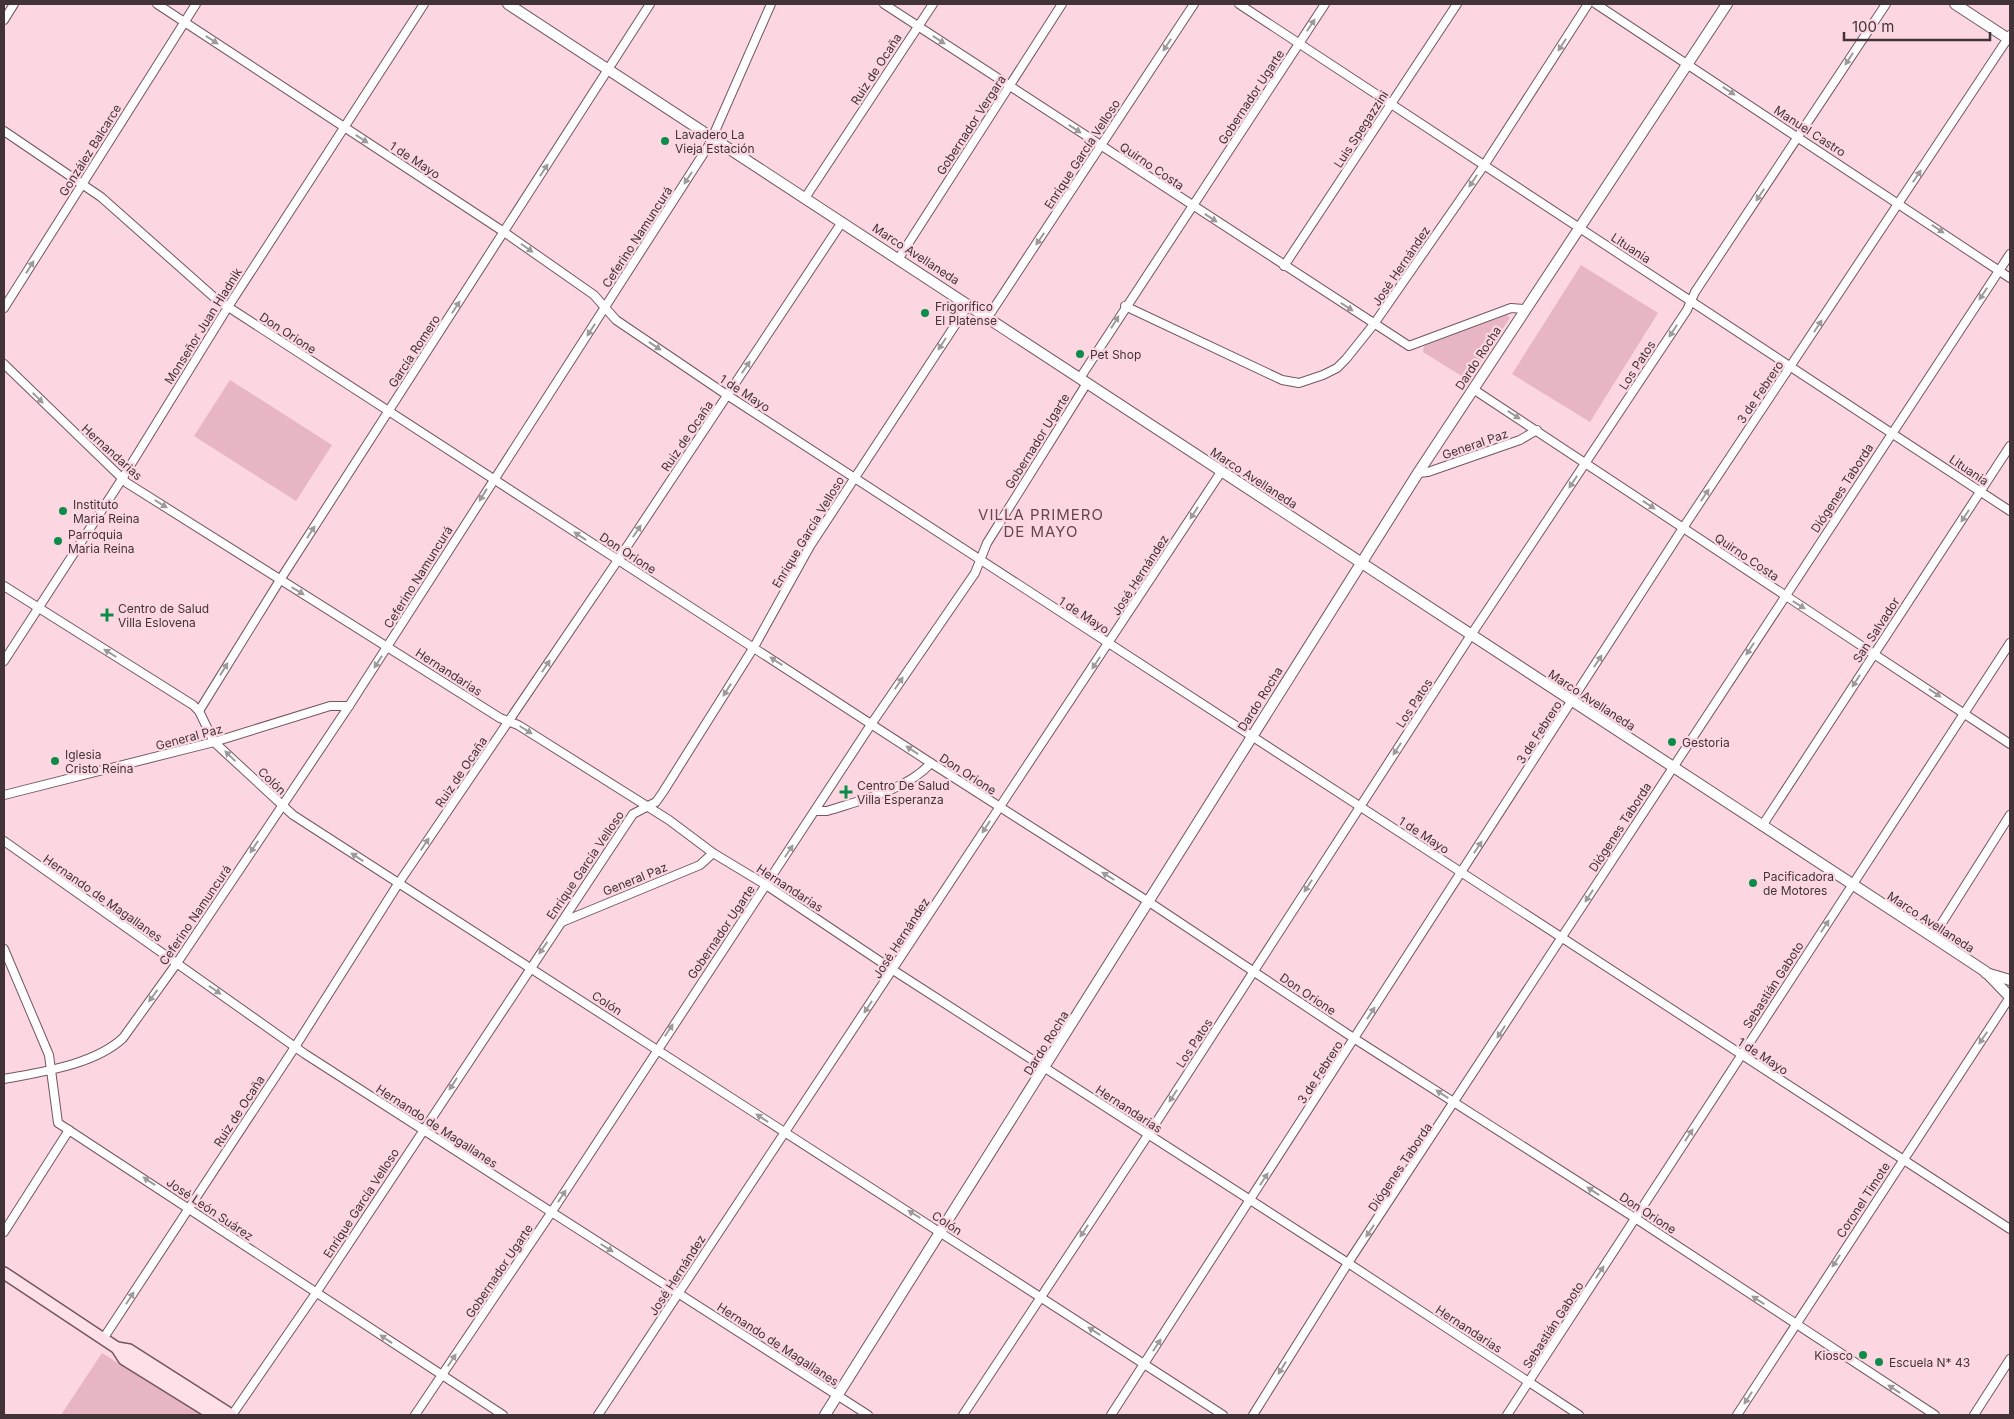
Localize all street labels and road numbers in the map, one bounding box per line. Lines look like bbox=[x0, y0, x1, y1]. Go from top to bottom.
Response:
street label: Ruiz de Ocaña bbox=[847, 30, 905, 108]
street label: Gobernador Ugarte bbox=[1215, 47, 1287, 147]
street label: Gobernador Vergara bbox=[933, 72, 1009, 178]
street label: Luis Spegazzini bbox=[1331, 88, 1392, 170]
street label: Enrique García Velloso bbox=[1041, 96, 1123, 212]
street label: González Balcarce bbox=[56, 101, 124, 199]
street label: Manuel Castro bbox=[1771, 102, 1849, 160]
street label: 1 de Mayo bbox=[387, 138, 443, 182]
street label: Quirno Costa bbox=[1117, 139, 1187, 193]
street label: Ceferino Namuncurá bbox=[599, 184, 675, 290]
street label: Marco Avellaneda bbox=[870, 220, 962, 288]
street label: José Hernández bbox=[1369, 223, 1433, 309]
street label: Lituania bbox=[1608, 230, 1654, 266]
street label: Monseñor Juan Hladnik bbox=[161, 265, 245, 387]
street label: Don Orione bbox=[257, 309, 319, 357]
street label: García Romero bbox=[385, 312, 443, 390]
street label: Dardo Rocha bbox=[1452, 323, 1504, 393]
street label: Los Patos bbox=[1616, 338, 1658, 392]
street label: 3 de Febrero bbox=[1734, 358, 1786, 426]
street label: 1 de Mayo bbox=[717, 371, 773, 415]
street label: Gobernador Ugarte bbox=[1001, 390, 1073, 492]
street label: Ruiz de Ocaña bbox=[658, 398, 716, 474]
street label: Hernandarias bbox=[79, 421, 145, 483]
street label: General Paz bbox=[1440, 426, 1510, 462]
street label: Diógenes Taborda bbox=[1808, 441, 1876, 535]
street label: Marco Avellaneda bbox=[1208, 444, 1300, 512]
street label: Lituania bbox=[1946, 451, 1992, 489]
street label: Enrique García Velloso bbox=[769, 473, 847, 591]
street label: Ceferino Namuncurá bbox=[380, 523, 456, 631]
street label: Don Orione bbox=[597, 529, 659, 577]
street label: Quirno Costa bbox=[1712, 530, 1782, 584]
street label: José Hernández bbox=[1108, 532, 1172, 618]
street label: 1 de Mayo bbox=[1056, 593, 1112, 637]
street label: San Salvador bbox=[1849, 594, 1903, 665]
street label: Hernandarias bbox=[413, 645, 485, 699]
street label: Dardo Rocha bbox=[1234, 664, 1286, 734]
street label: Marco Avellaneda bbox=[1546, 666, 1638, 734]
street label: Los Patos bbox=[1393, 676, 1435, 730]
street label: 3 de Febrero bbox=[1513, 698, 1565, 766]
street label: General Paz bbox=[154, 721, 224, 753]
street label: Ruiz de Ocaña bbox=[432, 734, 490, 810]
street label: Don Orione bbox=[937, 750, 999, 798]
street label: Colón bbox=[255, 764, 289, 798]
street label: Diógenes Taborda bbox=[1586, 780, 1654, 874]
street label: Enrique García Velloso bbox=[543, 808, 627, 922]
street label: 1 de Mayo bbox=[1396, 813, 1452, 857]
street label: Hernando de Magallanes bbox=[41, 851, 165, 945]
street label: General Paz bbox=[600, 859, 670, 899]
street label: Hernandarias bbox=[754, 861, 826, 915]
street label: Ceferino Namuncurá bbox=[156, 862, 234, 968]
street label: Gobernador Ugarte bbox=[684, 882, 758, 982]
street label: Marco Avellaneda bbox=[1885, 888, 1977, 956]
street label: José Hernández bbox=[869, 895, 933, 981]
street label: Sebastián Gaboto bbox=[1739, 939, 1807, 1031]
street label: Don Orione bbox=[1277, 970, 1339, 1018]
street label: Colón bbox=[589, 988, 625, 1018]
street label: Dardo Rocha bbox=[1020, 1008, 1072, 1078]
street label: Los Patos bbox=[1173, 1016, 1215, 1070]
street label: 1 de Mayo bbox=[1735, 1034, 1791, 1078]
street label: 3 de Febrero bbox=[1294, 1038, 1346, 1106]
street label: Ruiz de Ocaña bbox=[210, 1072, 268, 1150]
street label: Hernando de Magallanes bbox=[373, 1081, 501, 1171]
street label: Hernandarias bbox=[1093, 1082, 1165, 1136]
street label: Diógenes Taborda bbox=[1365, 1120, 1435, 1214]
street label: Enrique García Velloso bbox=[320, 1145, 402, 1261]
street label: Coronel Timote bbox=[1833, 1159, 1893, 1241]
street label: José León Suárez bbox=[164, 1174, 256, 1244]
street label: Don Orione bbox=[1617, 1189, 1679, 1237]
street label: Colón bbox=[929, 1208, 965, 1238]
street label: Gobernador Ugarte bbox=[462, 1221, 536, 1321]
street label: José Hernández bbox=[645, 1232, 709, 1318]
street label: Sebastián Gaboto bbox=[1519, 1279, 1587, 1371]
street label: Hernando de Magallanes bbox=[714, 1299, 842, 1389]
street label: Hernandarias bbox=[1433, 1302, 1505, 1356]

